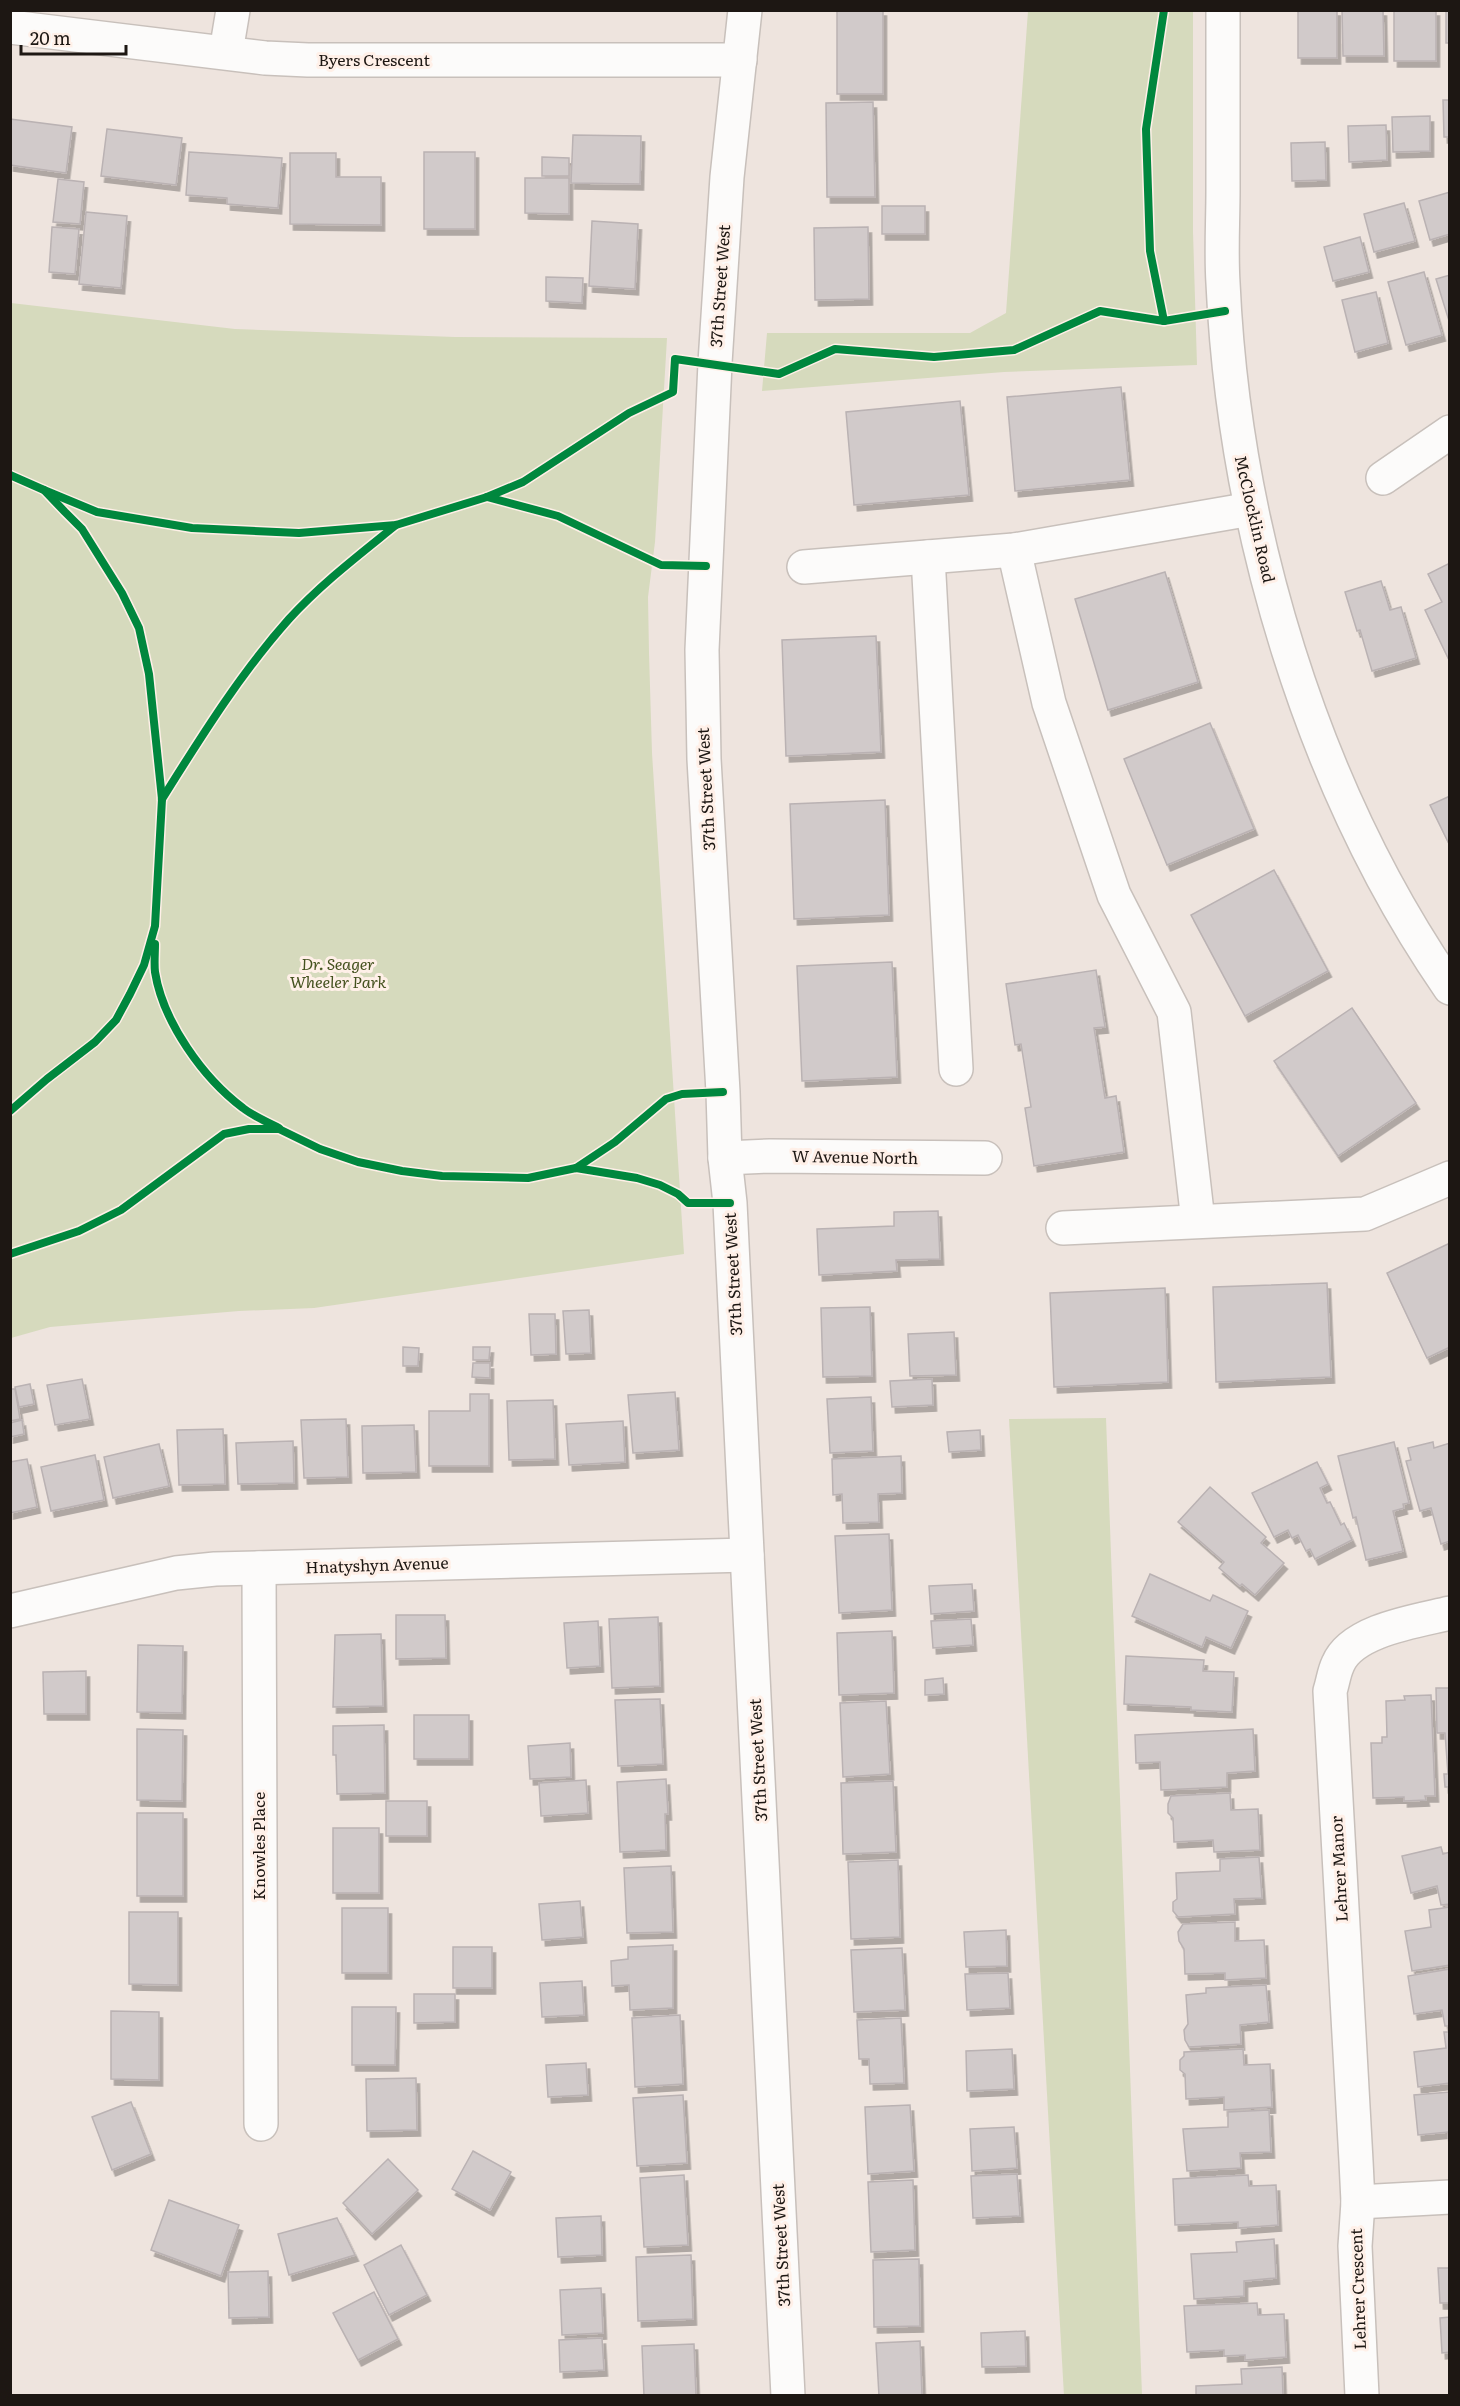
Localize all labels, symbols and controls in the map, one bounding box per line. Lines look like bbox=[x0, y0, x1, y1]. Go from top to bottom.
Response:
scale bar bbox=[21, 18, 126, 56]
text: 20 m bbox=[30, 24, 71, 51]
street label: Byers Crescent bbox=[318, 47, 430, 71]
street label: 37th Street West bbox=[703, 223, 735, 348]
street label: McClocklin Road bbox=[1230, 453, 1282, 585]
street label: 37th Street West bbox=[690, 726, 720, 851]
park label: Dr. Seager Wheeler Park bbox=[290, 951, 387, 993]
street label: W Avenue North bbox=[792, 1143, 919, 1169]
street label: 37th Street West bbox=[717, 1211, 747, 1336]
street label: Hnatyshyn Avenue bbox=[305, 1550, 449, 1578]
street label: 37th Street West bbox=[742, 1697, 772, 1822]
street label: Knowles Place bbox=[246, 1792, 270, 1900]
street label: Lehrer Manor bbox=[1323, 1815, 1353, 1923]
street label: 37th Street West bbox=[765, 2182, 795, 2307]
street label: Lehrer Crescent bbox=[1343, 2227, 1371, 2350]

